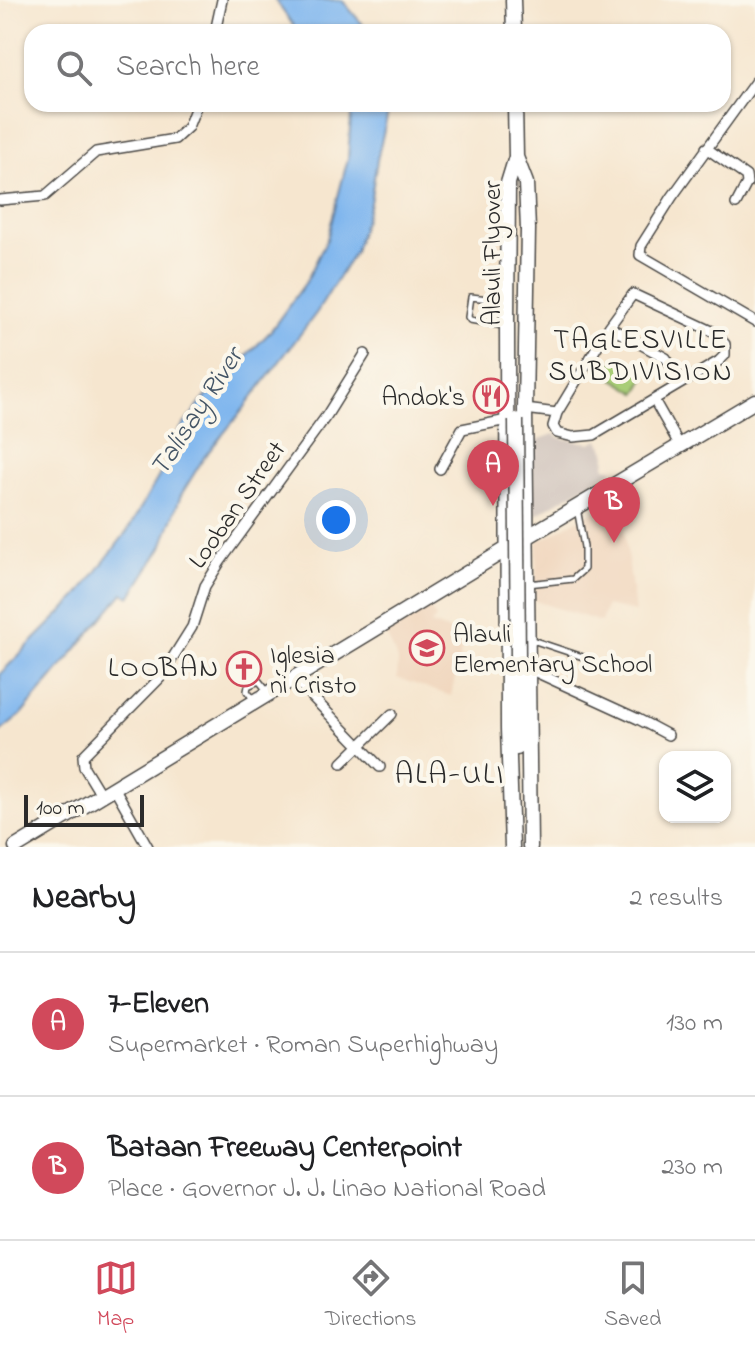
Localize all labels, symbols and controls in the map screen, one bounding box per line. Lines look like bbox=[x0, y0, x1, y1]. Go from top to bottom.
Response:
search box bbox=[24, 24, 731, 112]
icon: search bbox=[52, 46, 96, 90]
text: Search here bbox=[116, 46, 260, 90]
street label: Alauli Flyover bbox=[475, 179, 513, 326]
district label: TAGLESVILLE SUBDIVISION bbox=[548, 321, 734, 394]
water label: Talisay River bbox=[141, 338, 257, 485]
restaurant icon: Andok's bbox=[472, 377, 510, 415]
place label: Andok's bbox=[381, 380, 465, 418]
street label: Looban Street bbox=[180, 434, 297, 577]
pin: A bbox=[467, 440, 519, 506]
pin: B bbox=[588, 477, 640, 543]
your location bbox=[316, 500, 356, 540]
place label: Alauli Elementary School bbox=[453, 617, 652, 685]
school or university icon: Alauli Elementary School bbox=[408, 629, 446, 667]
place label: Iglesia ni Cristo bbox=[270, 638, 357, 706]
district label: LOOBAN bbox=[108, 649, 220, 690]
church icon: Iglesia ni Cristo bbox=[225, 650, 263, 688]
map controls bbox=[659, 751, 731, 823]
button: layers bbox=[659, 751, 731, 823]
district label: ALA-ULI bbox=[395, 754, 505, 798]
scale bar bbox=[24, 791, 144, 827]
text: 100 m bbox=[36, 793, 85, 825]
text: Nearby bbox=[32, 874, 136, 924]
text: 2 results bbox=[630, 880, 723, 918]
text: 7-Eleven bbox=[108, 983, 209, 1027]
text: A bbox=[50, 1005, 66, 1043]
text: 130 m bbox=[666, 1005, 723, 1043]
text: Supermarket · Roman Superhighway bbox=[108, 1027, 498, 1065]
text: Bataan Freeway Centerpoint bbox=[108, 1127, 462, 1171]
text: B bbox=[49, 1149, 67, 1187]
text: 230 m bbox=[661, 1149, 723, 1187]
text: Place · Governor J. J. Linao National Road bbox=[108, 1171, 546, 1209]
tab: Map bbox=[94, 1256, 138, 1336]
tab: Directions bbox=[325, 1256, 417, 1336]
tab: Saved bbox=[604, 1256, 661, 1336]

